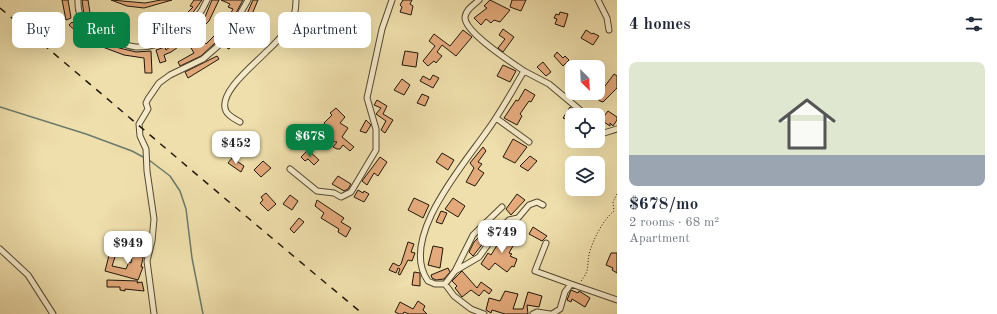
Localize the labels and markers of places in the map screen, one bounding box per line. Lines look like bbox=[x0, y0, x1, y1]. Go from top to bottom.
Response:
pin: $678 bbox=[286, 124, 334, 158]
pin: $452 bbox=[212, 131, 260, 165]
pin: $749 bbox=[478, 220, 526, 254]
pin: $949 bbox=[104, 231, 152, 265]

